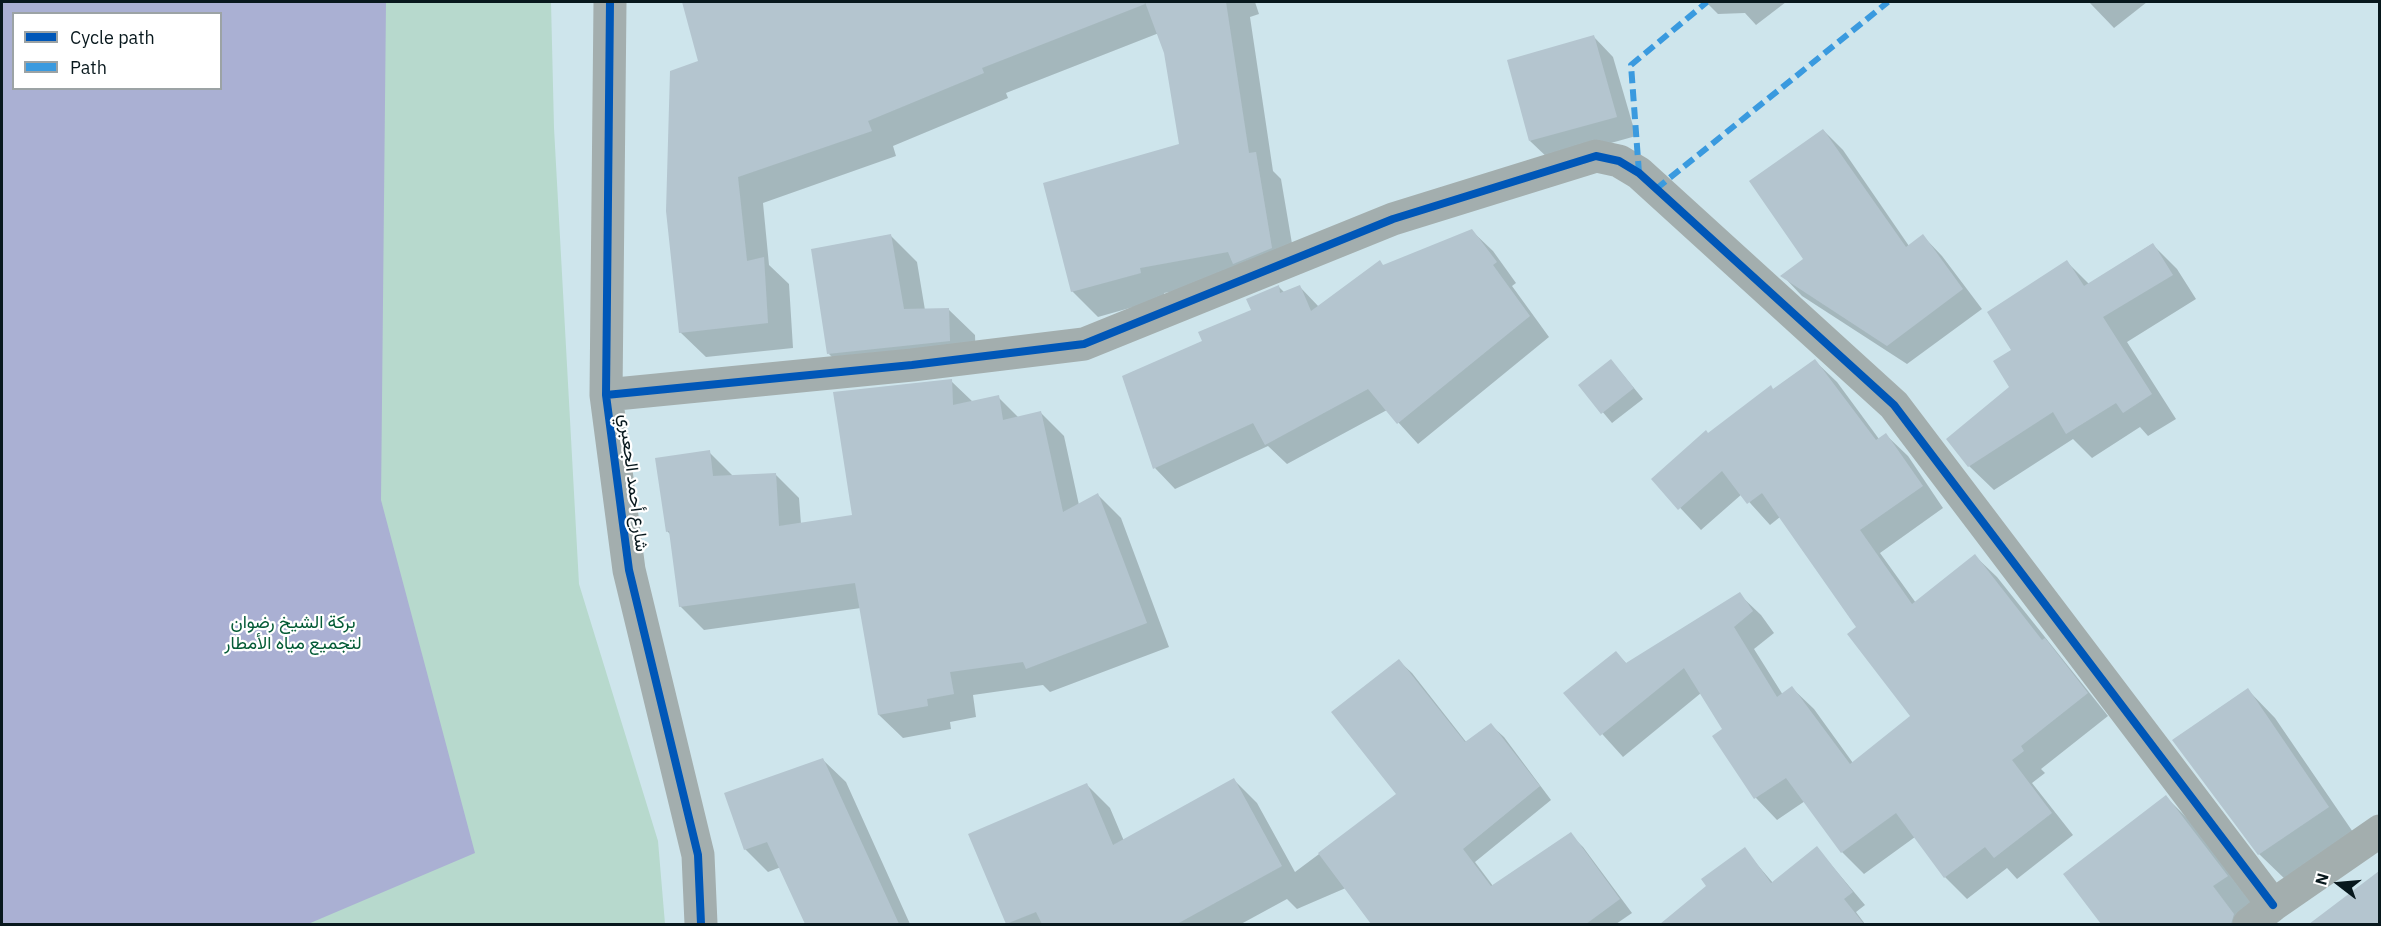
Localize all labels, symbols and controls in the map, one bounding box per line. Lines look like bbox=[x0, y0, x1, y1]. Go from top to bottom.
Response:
legend bbox=[12, 12, 222, 90]
text: Cycle path bbox=[70, 26, 155, 49]
text: Path bbox=[70, 56, 107, 79]
street label: شارع أحمد الجعبري bbox=[614, 413, 652, 553]
park label: بركة الشيخ رضوان لتجميع مياه الأمطار bbox=[224, 612, 362, 654]
north arrow bbox=[2309, 854, 2369, 914]
text: N bbox=[2310, 871, 2333, 887]

